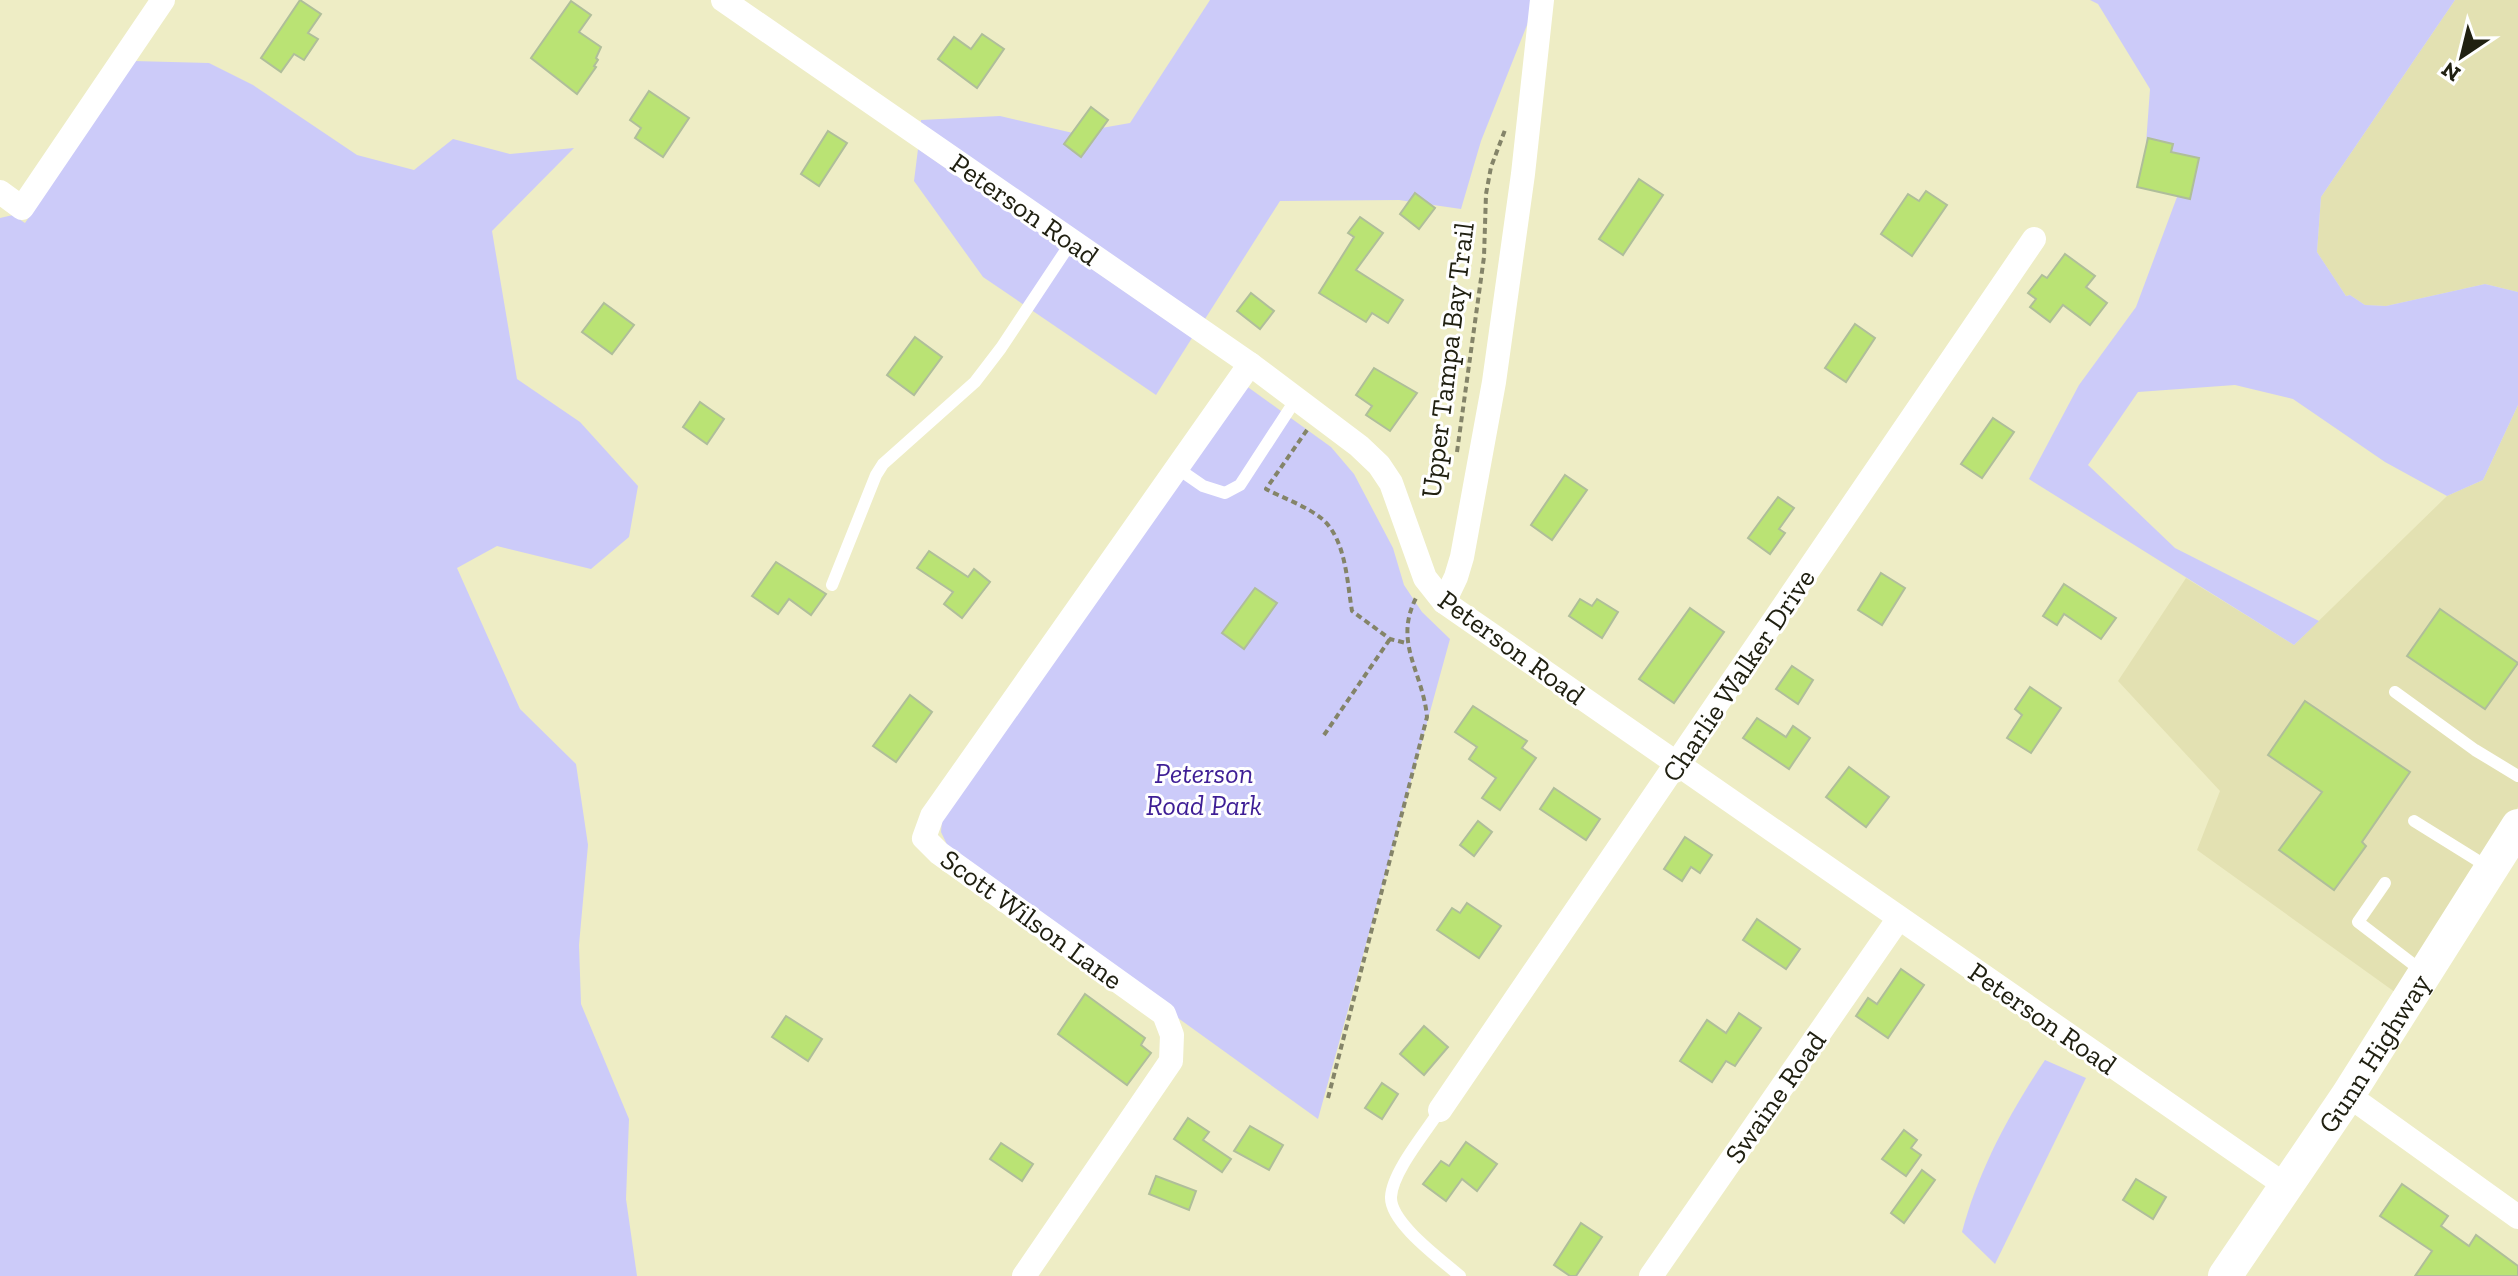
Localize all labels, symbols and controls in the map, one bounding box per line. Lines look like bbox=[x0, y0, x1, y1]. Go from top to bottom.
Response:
north arrow bbox=[2422, 16, 2502, 96]
text: N bbox=[2436, 56, 2465, 88]
street label: Peterson Road bbox=[944, 146, 1105, 273]
street label: Upper Tampa Bay Trail bbox=[1414, 221, 1481, 500]
street label: Charlie Walker Drive bbox=[1655, 563, 1822, 788]
street label: Peterson Road bbox=[1432, 583, 1591, 712]
park label: Peterson Road Park bbox=[1146, 757, 1262, 822]
street label: Scott Wilson Lane bbox=[934, 842, 1129, 996]
street label: Peterson Road bbox=[1962, 955, 2123, 1082]
street label: Gunn Highway bbox=[2311, 967, 2438, 1139]
street label: Swaine Road bbox=[1718, 1025, 1833, 1170]

